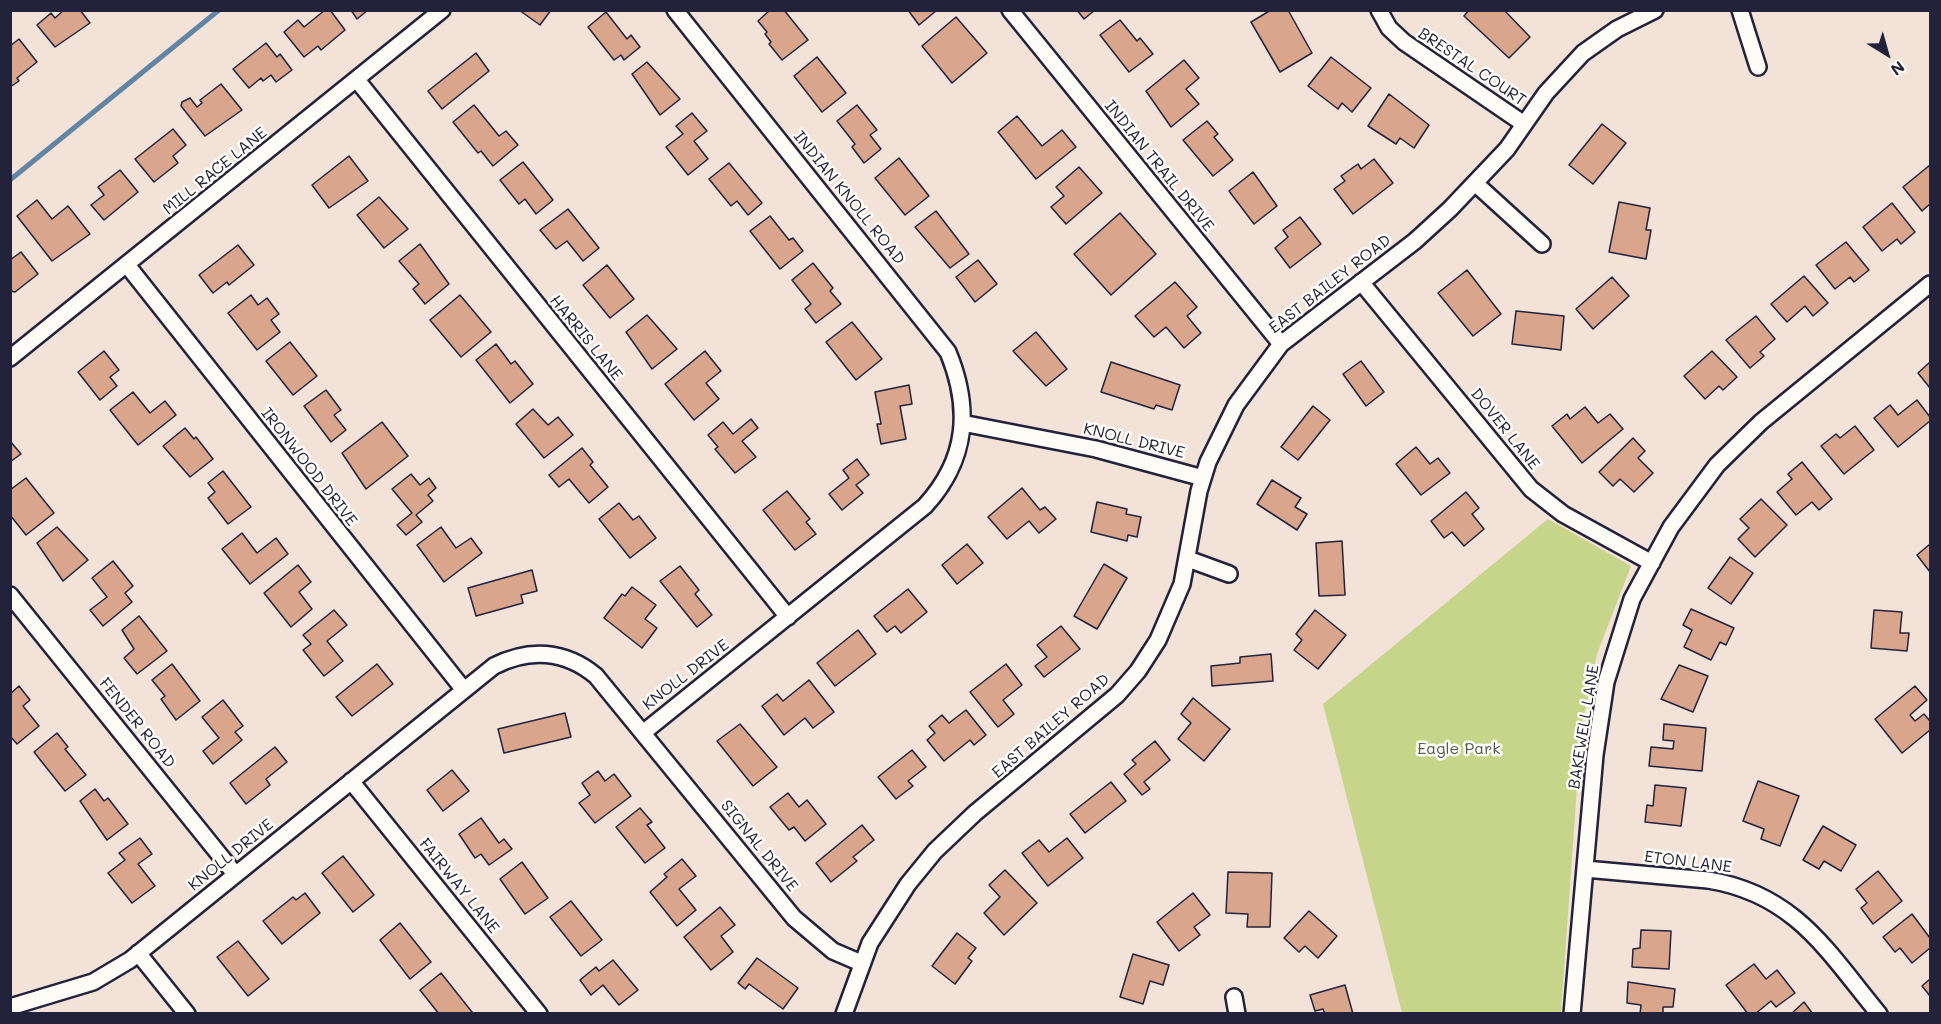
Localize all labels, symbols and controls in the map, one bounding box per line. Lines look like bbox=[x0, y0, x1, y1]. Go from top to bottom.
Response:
street label: BRESTAL COURT bbox=[1414, 24, 1530, 110]
north arrow bbox=[1857, 24, 1917, 84]
text: N bbox=[1887, 57, 1909, 81]
street label: INDIAN TRAIL DRIVE bbox=[1100, 96, 1218, 236]
street label: MILL RACE LANE bbox=[159, 123, 271, 219]
street label: INDIAN KNOLL ROAD bbox=[789, 127, 909, 269]
street label: EAST BAILEY ROAD bbox=[1265, 230, 1395, 338]
street label: HARRIS LANE bbox=[546, 291, 626, 385]
street label: DOVER LANE bbox=[1466, 385, 1544, 473]
street label: IRONWOOD DRIVE bbox=[257, 404, 361, 530]
street label: KNOLL DRIVE bbox=[1081, 419, 1187, 463]
street label: KNOLL DRIVE bbox=[639, 635, 733, 715]
street label: BAKEWELL LANE bbox=[1565, 664, 1603, 790]
street label: EAST BAILEY ROAD bbox=[988, 670, 1114, 782]
street label: FENDER ROAD bbox=[95, 674, 179, 772]
park label: Eagle Park bbox=[1417, 739, 1501, 759]
street label: SIGNAL DRIVE bbox=[716, 796, 802, 896]
street label: KNOLL DRIVE bbox=[185, 815, 277, 895]
street label: FAIRWAY LANE bbox=[415, 835, 503, 937]
street label: ETON LANE bbox=[1643, 847, 1733, 877]

